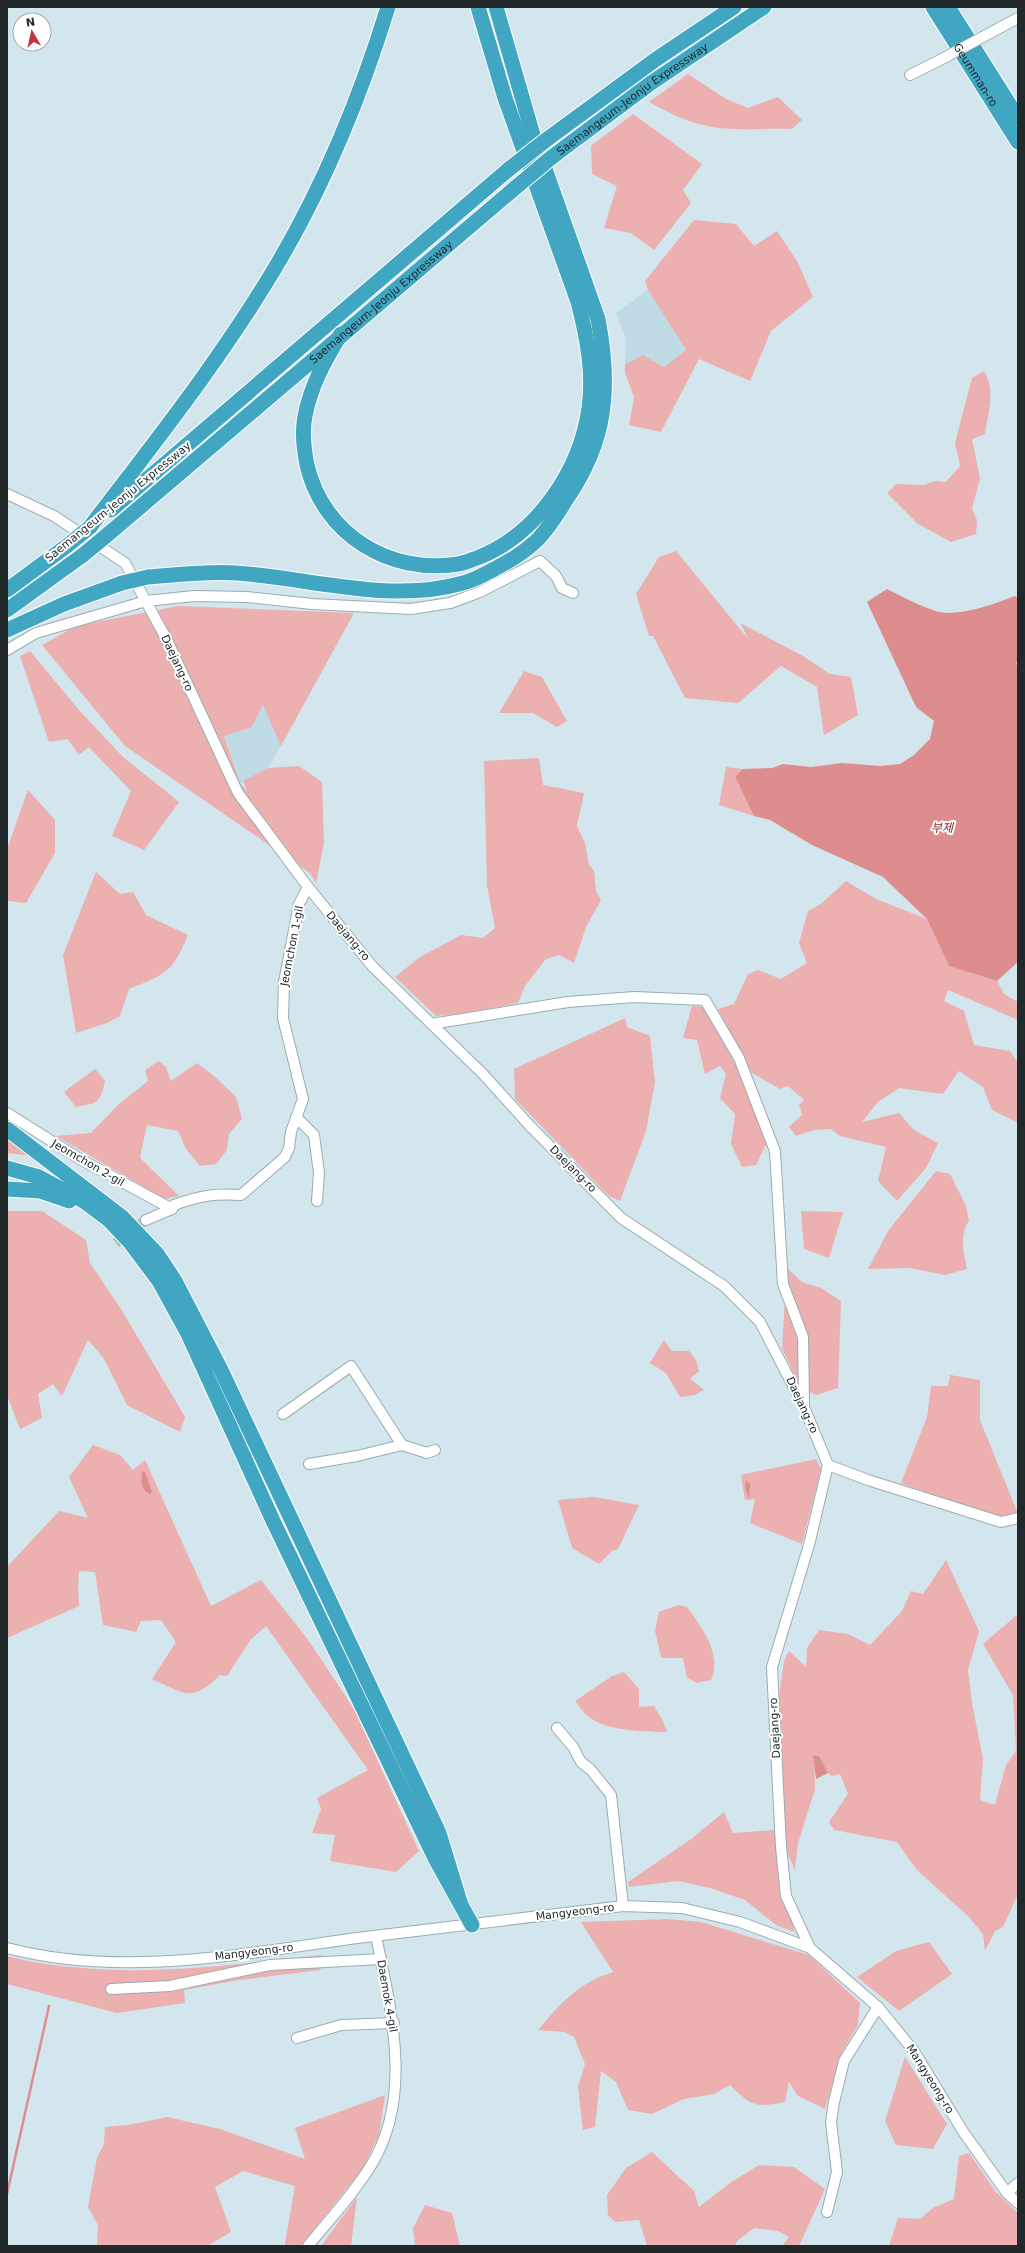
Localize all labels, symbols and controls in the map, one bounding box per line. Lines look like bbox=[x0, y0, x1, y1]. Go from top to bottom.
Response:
north arrow bbox=[12, 12, 52, 52]
text: N bbox=[25, 15, 36, 30]
street label: Saemangeum-Jeonju Expressway bbox=[554, 40, 711, 158]
street label: Geumman-ro bbox=[951, 41, 1001, 109]
street label: Saemangeum-Jeonju Expressway bbox=[307, 237, 455, 366]
street label: Saemangeum-Jeonju Expressway bbox=[43, 439, 194, 565]
street label: Daejang-ro bbox=[158, 633, 196, 693]
water label: 부제 bbox=[931, 821, 955, 835]
street label: Jeomchon 1-gil bbox=[278, 905, 306, 988]
street label: Daejang-ro bbox=[324, 909, 373, 964]
street label: Jeomchon 2-gil bbox=[48, 1136, 127, 1189]
street label: Daejang-ro bbox=[547, 1143, 599, 1195]
street label: Daejang-ro bbox=[783, 1375, 821, 1435]
street label: Daejang-ro bbox=[767, 1697, 783, 1759]
street label: Mangyeong-ro bbox=[535, 1901, 615, 1923]
street label: Mangyeong-ro bbox=[214, 1941, 294, 1963]
street label: Daemok 4-gil bbox=[374, 1959, 400, 2033]
street label: Mangyeong-ro bbox=[904, 2042, 957, 2116]

